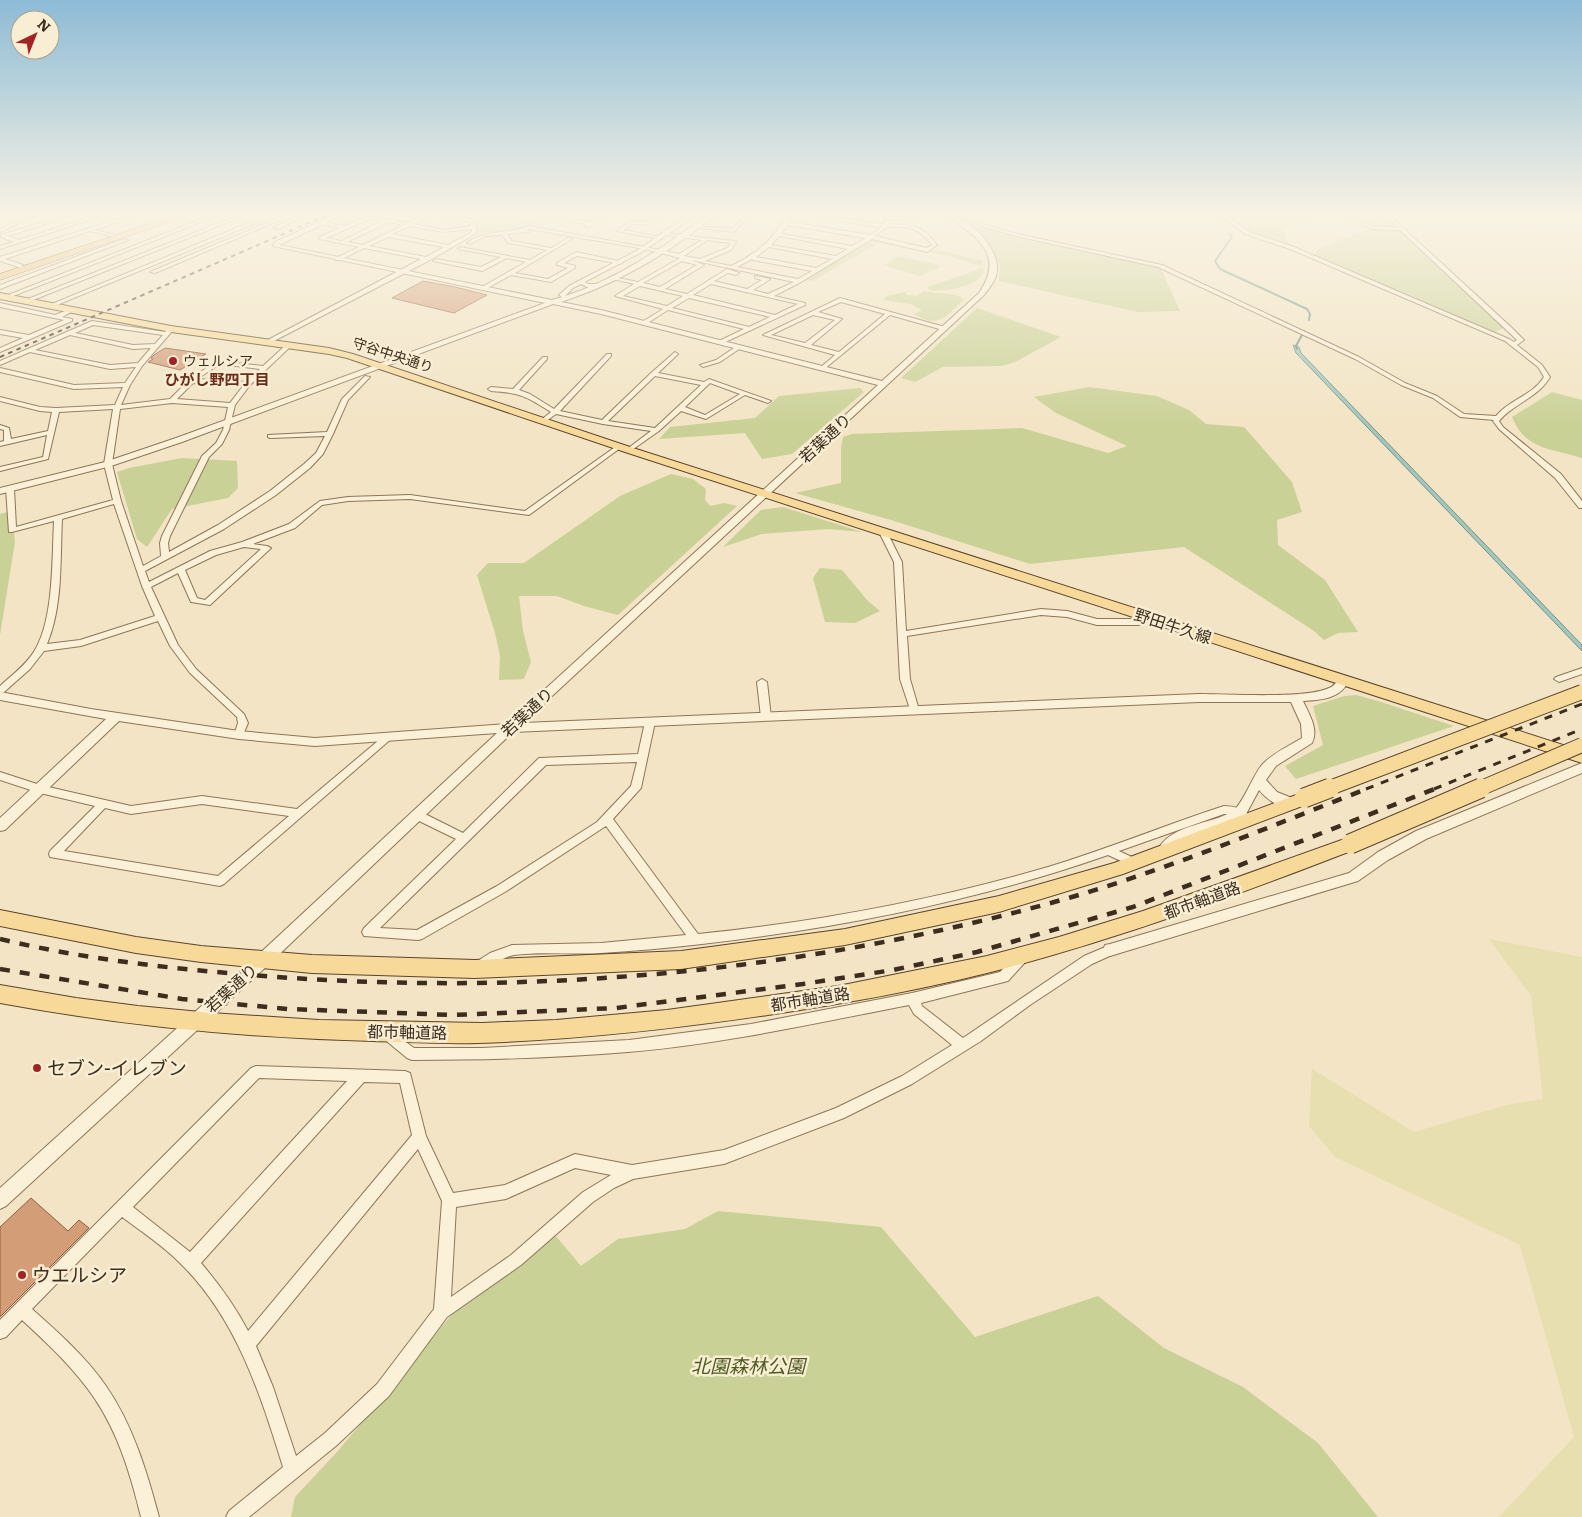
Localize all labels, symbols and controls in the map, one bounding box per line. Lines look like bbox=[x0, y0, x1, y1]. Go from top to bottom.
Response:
north arrow bbox=[10, 10, 60, 60]
text: N bbox=[33, 13, 56, 36]
street label: 守谷中央通り bbox=[350, 332, 436, 377]
place label: ウェルシア bbox=[183, 350, 253, 370]
marker: ウェルシア bbox=[167, 355, 179, 367]
district label: ひがし野四丁目 bbox=[164, 367, 270, 390]
street label: 若葉通り bbox=[793, 407, 856, 468]
street label: 野田牛久線 bbox=[1132, 601, 1215, 649]
street label: 若葉通り bbox=[495, 681, 558, 742]
street label: 都市軸道路 bbox=[1160, 874, 1243, 924]
street label: 若葉通り bbox=[199, 957, 262, 1018]
street label: 都市軸道路 bbox=[768, 980, 851, 1016]
street label: 都市軸道路 bbox=[367, 1018, 447, 1044]
place label: セブン-イレブン bbox=[47, 1053, 187, 1081]
marker: セブン-イレブン bbox=[31, 1062, 43, 1074]
place label: ウエルシア bbox=[32, 1260, 127, 1288]
marker: ウエルシア bbox=[16, 1269, 28, 1281]
park label: 北園森林公園 bbox=[691, 1351, 808, 1379]

